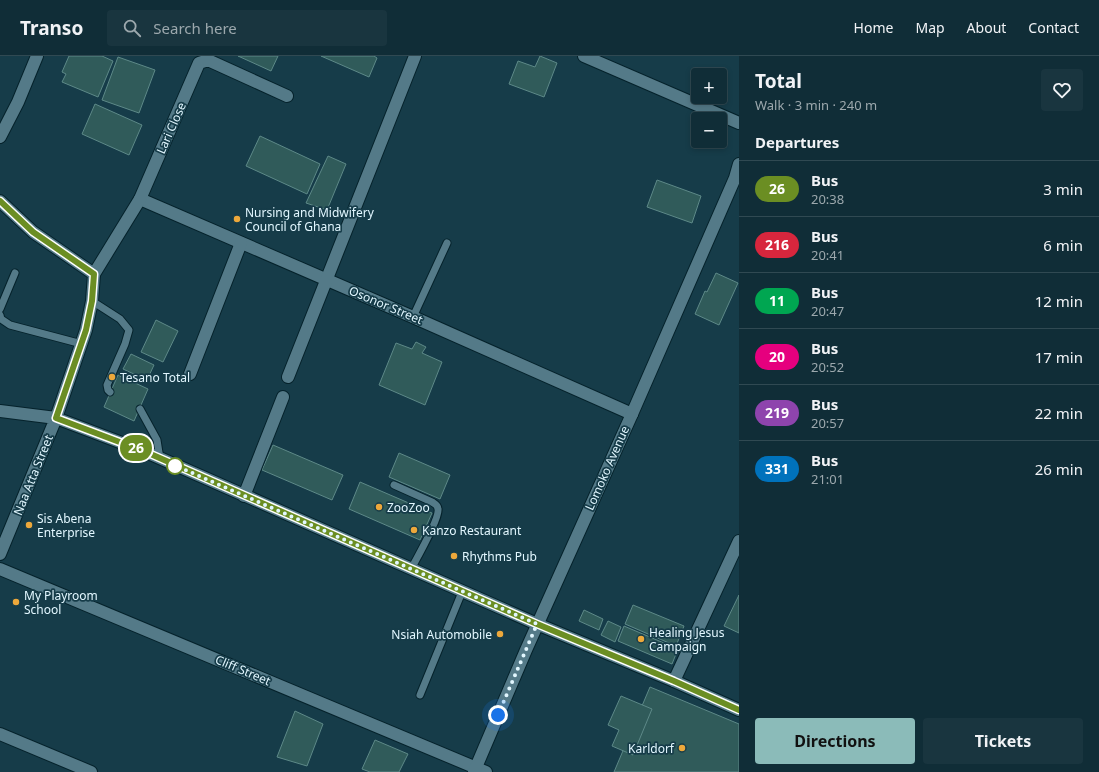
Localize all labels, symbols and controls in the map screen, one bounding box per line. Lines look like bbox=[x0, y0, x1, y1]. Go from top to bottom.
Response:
search box bbox=[107, 10, 387, 46]
text: Transo bbox=[20, 15, 83, 41]
icon: search bbox=[121, 17, 143, 39]
text: Search here bbox=[153, 18, 237, 38]
text: Home bbox=[854, 18, 893, 37]
text: Map bbox=[915, 18, 945, 37]
text: About bbox=[967, 18, 1006, 37]
text: Contact bbox=[1028, 18, 1079, 37]
map controls bbox=[691, 68, 727, 148]
button: + bbox=[691, 68, 727, 104]
text: Total bbox=[755, 68, 802, 94]
button: heart bbox=[1041, 69, 1083, 111]
text: Walk · 3 min · 240 m bbox=[755, 96, 877, 114]
street label: Lari Close bbox=[152, 99, 190, 156]
button: − bbox=[691, 112, 727, 148]
text: Departures bbox=[755, 132, 839, 152]
text: Bus bbox=[811, 170, 838, 190]
text: 26 bbox=[769, 179, 785, 198]
text: 3 min bbox=[1043, 179, 1083, 199]
text: 20:38 bbox=[811, 190, 844, 208]
place label: Nursing and Midwifery Council of Ghana bbox=[245, 204, 375, 235]
marker: Nursing and Midwifery Council of Ghana bbox=[232, 214, 242, 224]
text: Bus bbox=[811, 226, 838, 246]
text: 216 bbox=[765, 235, 789, 254]
text: 6 min bbox=[1043, 235, 1083, 255]
text: 20:41 bbox=[811, 246, 844, 264]
street label: Osonor Street bbox=[346, 282, 426, 328]
text: Bus bbox=[811, 282, 838, 302]
text: 11 bbox=[769, 291, 785, 310]
text: 12 min bbox=[1035, 291, 1083, 311]
text: 20:47 bbox=[811, 302, 844, 320]
text: Bus bbox=[811, 338, 838, 358]
text: 20 bbox=[769, 347, 785, 366]
text: 17 min bbox=[1035, 347, 1083, 367]
text: 20:52 bbox=[811, 358, 844, 376]
place label: Tesano Total bbox=[120, 369, 190, 386]
marker: Tesano Total bbox=[107, 372, 117, 382]
text: Bus bbox=[811, 394, 838, 414]
text: 219 bbox=[765, 403, 789, 422]
text: 22 min bbox=[1035, 403, 1083, 423]
text: 20:57 bbox=[811, 414, 844, 432]
street label: Lomoko Avenue bbox=[581, 423, 633, 513]
street label: Naa Atta Street bbox=[9, 432, 57, 518]
line badge: 26 bbox=[118, 435, 154, 461]
text: 26 bbox=[128, 438, 144, 457]
text: Bus bbox=[811, 450, 838, 470]
unlabelled marker bbox=[166, 457, 184, 475]
text: 331 bbox=[765, 459, 789, 478]
text: 26 min bbox=[1035, 459, 1083, 479]
text: 21:01 bbox=[811, 470, 844, 488]
place label: ZooZoo bbox=[387, 499, 430, 516]
marker: ZooZoo bbox=[374, 502, 384, 512]
place label: Sis Abena Enterprise bbox=[37, 510, 95, 541]
marker: Sis Abena Enterprise bbox=[24, 520, 34, 530]
place label: Kanzo Restaurant bbox=[422, 522, 522, 539]
marker: Kanzo Restaurant bbox=[409, 525, 419, 535]
place label: Rhythms Pub bbox=[462, 548, 537, 565]
marker: Rhythms Pub bbox=[449, 551, 459, 561]
place label: My Playroom School bbox=[24, 587, 98, 618]
marker: My Playroom School bbox=[11, 597, 21, 607]
place label: Healing Jesus Campaign bbox=[649, 624, 725, 655]
place label: Nsiah Automobile bbox=[391, 626, 492, 643]
marker: Nsiah Automobile bbox=[495, 629, 505, 639]
marker: Healing Jesus Campaign bbox=[636, 634, 646, 644]
street label: Cliff Street bbox=[213, 651, 274, 690]
your location bbox=[488, 705, 508, 725]
button: Directions bbox=[755, 718, 915, 764]
button: Tickets bbox=[923, 718, 1083, 764]
place label: Karldorf bbox=[628, 740, 675, 757]
marker: Karldorf bbox=[677, 743, 687, 753]

